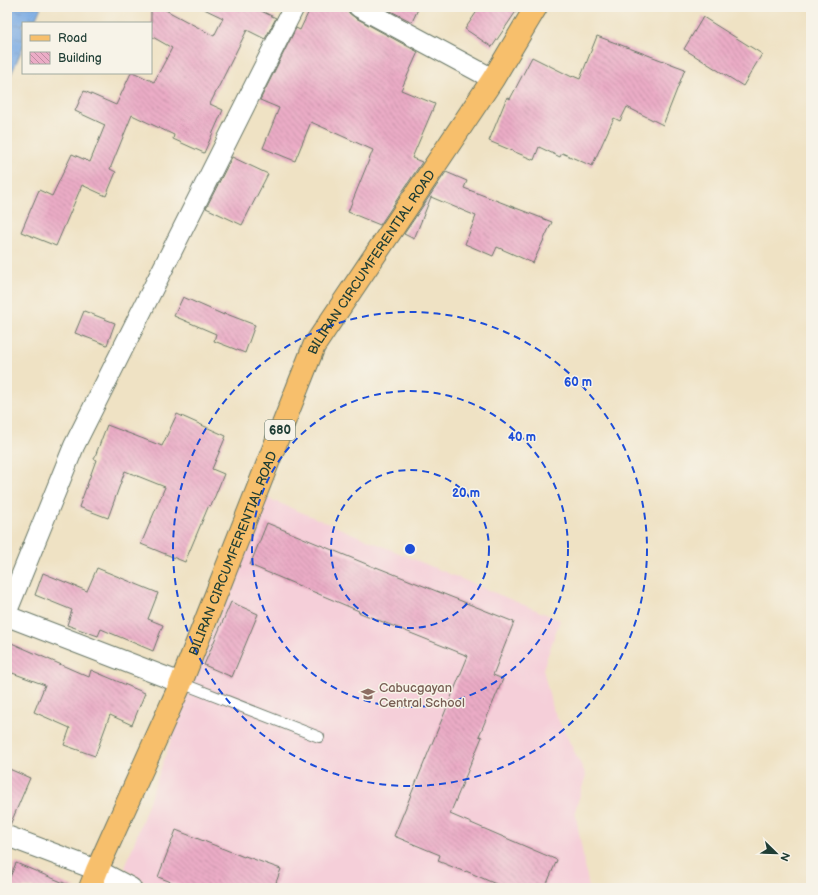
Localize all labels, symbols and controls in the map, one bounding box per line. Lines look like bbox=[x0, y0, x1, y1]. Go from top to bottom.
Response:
legend bbox=[22, 22, 152, 74]
text: Road bbox=[58, 31, 87, 46]
text: Building bbox=[58, 51, 102, 66]
street label: BILIRAN CIRCUMFERENTIAL ROAD bbox=[305, 167, 439, 357]
text: 60 m bbox=[564, 375, 592, 390]
road number: 680 bbox=[265, 420, 295, 440]
text: 40 m bbox=[508, 430, 536, 445]
street label: BILIRAN CIRCUMFERENTIAL ROAD bbox=[186, 449, 281, 658]
text: 20 m bbox=[452, 486, 480, 501]
centre of rings bbox=[403, 542, 417, 556]
place label: Cabucgayan Central School bbox=[379, 680, 465, 711]
school or university icon: Cabucgayan Central School bbox=[360, 686, 376, 702]
north arrow bbox=[756, 833, 796, 873]
text: N bbox=[777, 850, 792, 863]

